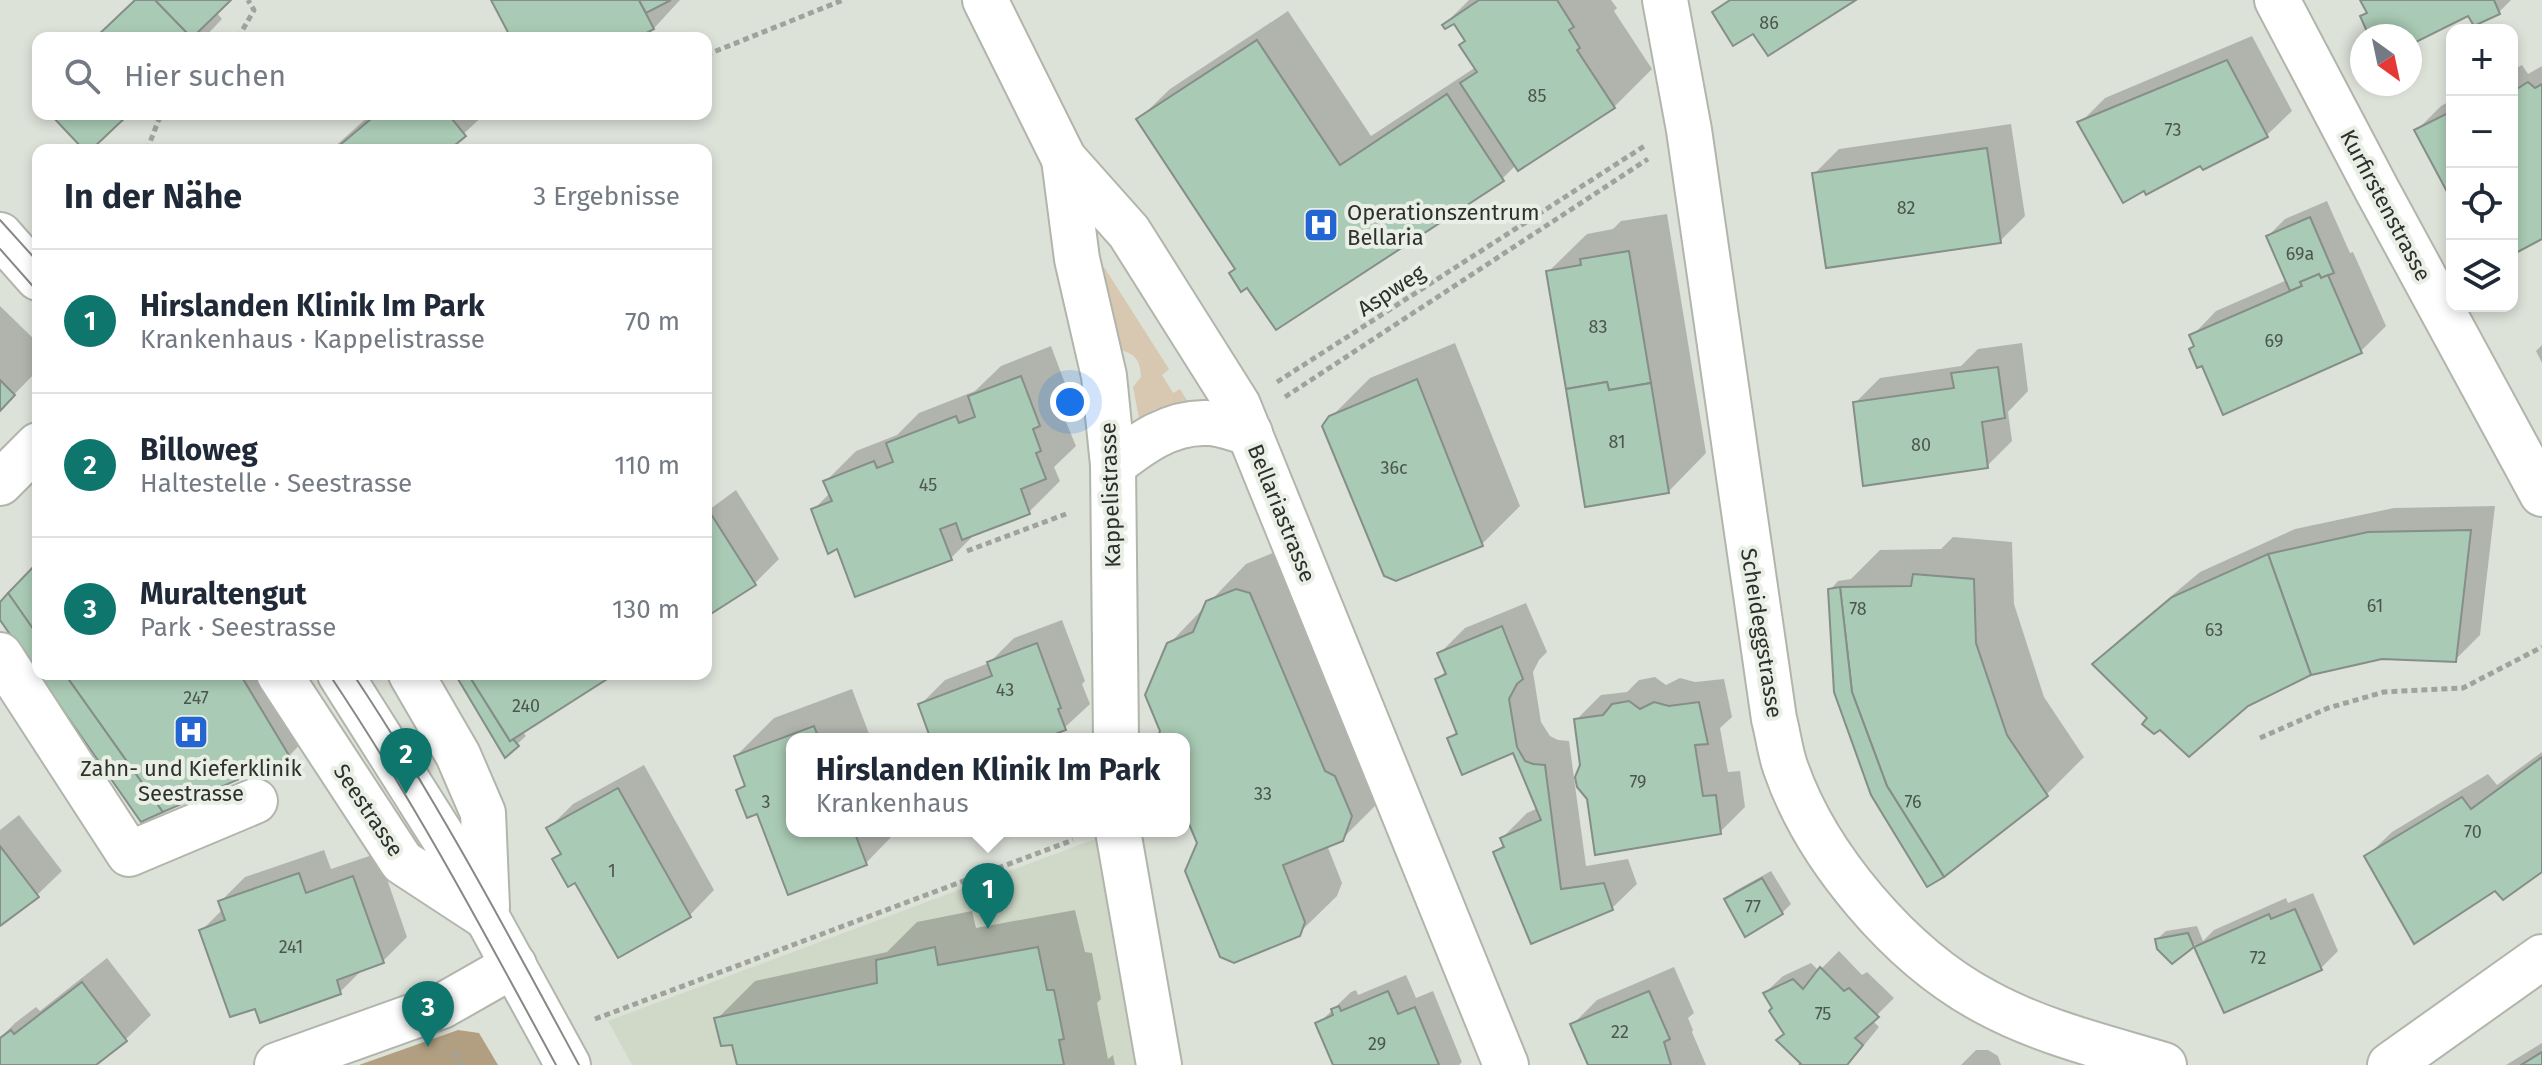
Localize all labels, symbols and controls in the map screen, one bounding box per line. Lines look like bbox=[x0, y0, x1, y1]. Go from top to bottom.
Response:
house number: 86 bbox=[1759, 12, 1779, 34]
north arrow bbox=[2350, 24, 2422, 96]
map controls bbox=[2446, 24, 2518, 312]
button: + bbox=[2446, 24, 2518, 96]
search box bbox=[32, 32, 712, 120]
icon: search bbox=[60, 54, 104, 98]
text: Hier suchen bbox=[124, 58, 286, 94]
house number: 85 bbox=[1528, 85, 1546, 107]
button: − bbox=[2446, 96, 2518, 168]
house number: 73 bbox=[2165, 119, 2181, 141]
street label: Kurfirstenstrasse bbox=[2334, 125, 2437, 286]
button: locate bbox=[2446, 168, 2518, 240]
text: In der Nähe bbox=[64, 176, 242, 217]
text: 3 Ergebnisse bbox=[533, 181, 680, 212]
house number: 82 bbox=[1897, 197, 1915, 219]
place label: Operationszentrum Bellaria bbox=[1347, 199, 1540, 251]
hospital icon: Operationszentrum Bellaria bbox=[1302, 206, 1340, 244]
button: layers bbox=[2446, 240, 2518, 312]
house number: 69a bbox=[2286, 243, 2314, 265]
street label: Aspweg bbox=[1352, 258, 1431, 322]
text: Hirslanden Klinik Im Park bbox=[140, 288, 485, 324]
text: 1 bbox=[84, 306, 96, 337]
text: 70 m bbox=[625, 306, 680, 337]
house number: 83 bbox=[1589, 316, 1607, 338]
text: Krankenhaus · Kappelistrasse bbox=[140, 324, 485, 355]
house number: 69 bbox=[2265, 330, 2283, 352]
your location bbox=[1050, 382, 1090, 422]
street label: Kappelistrasse bbox=[1094, 422, 1127, 568]
house number: 81 bbox=[1608, 431, 1626, 453]
text: Billoweg bbox=[140, 432, 258, 468]
house number: 80 bbox=[1911, 434, 1931, 456]
street label: Bellariastrasse bbox=[1242, 440, 1322, 586]
text: 2 bbox=[83, 450, 97, 481]
text: 110 m bbox=[614, 450, 680, 481]
house number: 36c bbox=[1380, 457, 1408, 479]
text: Haltestelle · Seestrasse bbox=[140, 468, 412, 499]
house number: 45 bbox=[919, 474, 937, 496]
street label: Scheideggstrasse bbox=[1735, 546, 1788, 720]
text: Muraltengut bbox=[140, 576, 307, 612]
text: 3 bbox=[83, 594, 97, 625]
text: 130 m bbox=[612, 594, 680, 625]
house number: 61 bbox=[2367, 595, 2383, 617]
house number: 78 bbox=[1849, 598, 1867, 620]
text: Park · Seestrasse bbox=[140, 612, 336, 643]
house number: 63 bbox=[2205, 619, 2223, 641]
house number: 43 bbox=[996, 679, 1014, 701]
house number: 247 bbox=[183, 687, 209, 709]
house number: 240 bbox=[512, 695, 540, 717]
hospital icon: Zahn- und Kieferklinik Seestrasse bbox=[172, 713, 210, 751]
pin: 2 bbox=[380, 728, 432, 794]
popup bbox=[786, 733, 1190, 837]
text: Hirslanden Klinik Im Park bbox=[816, 752, 1160, 788]
place label: Zahn- und Kieferklinik Seestrasse bbox=[80, 755, 302, 807]
street label: Seestrasse bbox=[328, 759, 409, 862]
house number: 79 bbox=[1629, 771, 1647, 793]
house number: 33 bbox=[1254, 783, 1272, 805]
text: Krankenhaus bbox=[816, 788, 969, 819]
house number: 3 bbox=[762, 791, 770, 813]
house number: 76 bbox=[1904, 791, 1922, 813]
house number: 70 bbox=[2464, 821, 2482, 843]
house number: 1 bbox=[608, 860, 616, 882]
pin: 1 bbox=[962, 863, 1014, 929]
house number: 77 bbox=[1745, 896, 1761, 918]
house number: 241 bbox=[279, 936, 303, 958]
house number: 72 bbox=[2250, 947, 2266, 969]
pin: 3 bbox=[402, 981, 454, 1047]
house number: 75 bbox=[1815, 1003, 1831, 1025]
house number: 22 bbox=[1611, 1021, 1629, 1043]
house number: 29 bbox=[1368, 1033, 1386, 1055]

